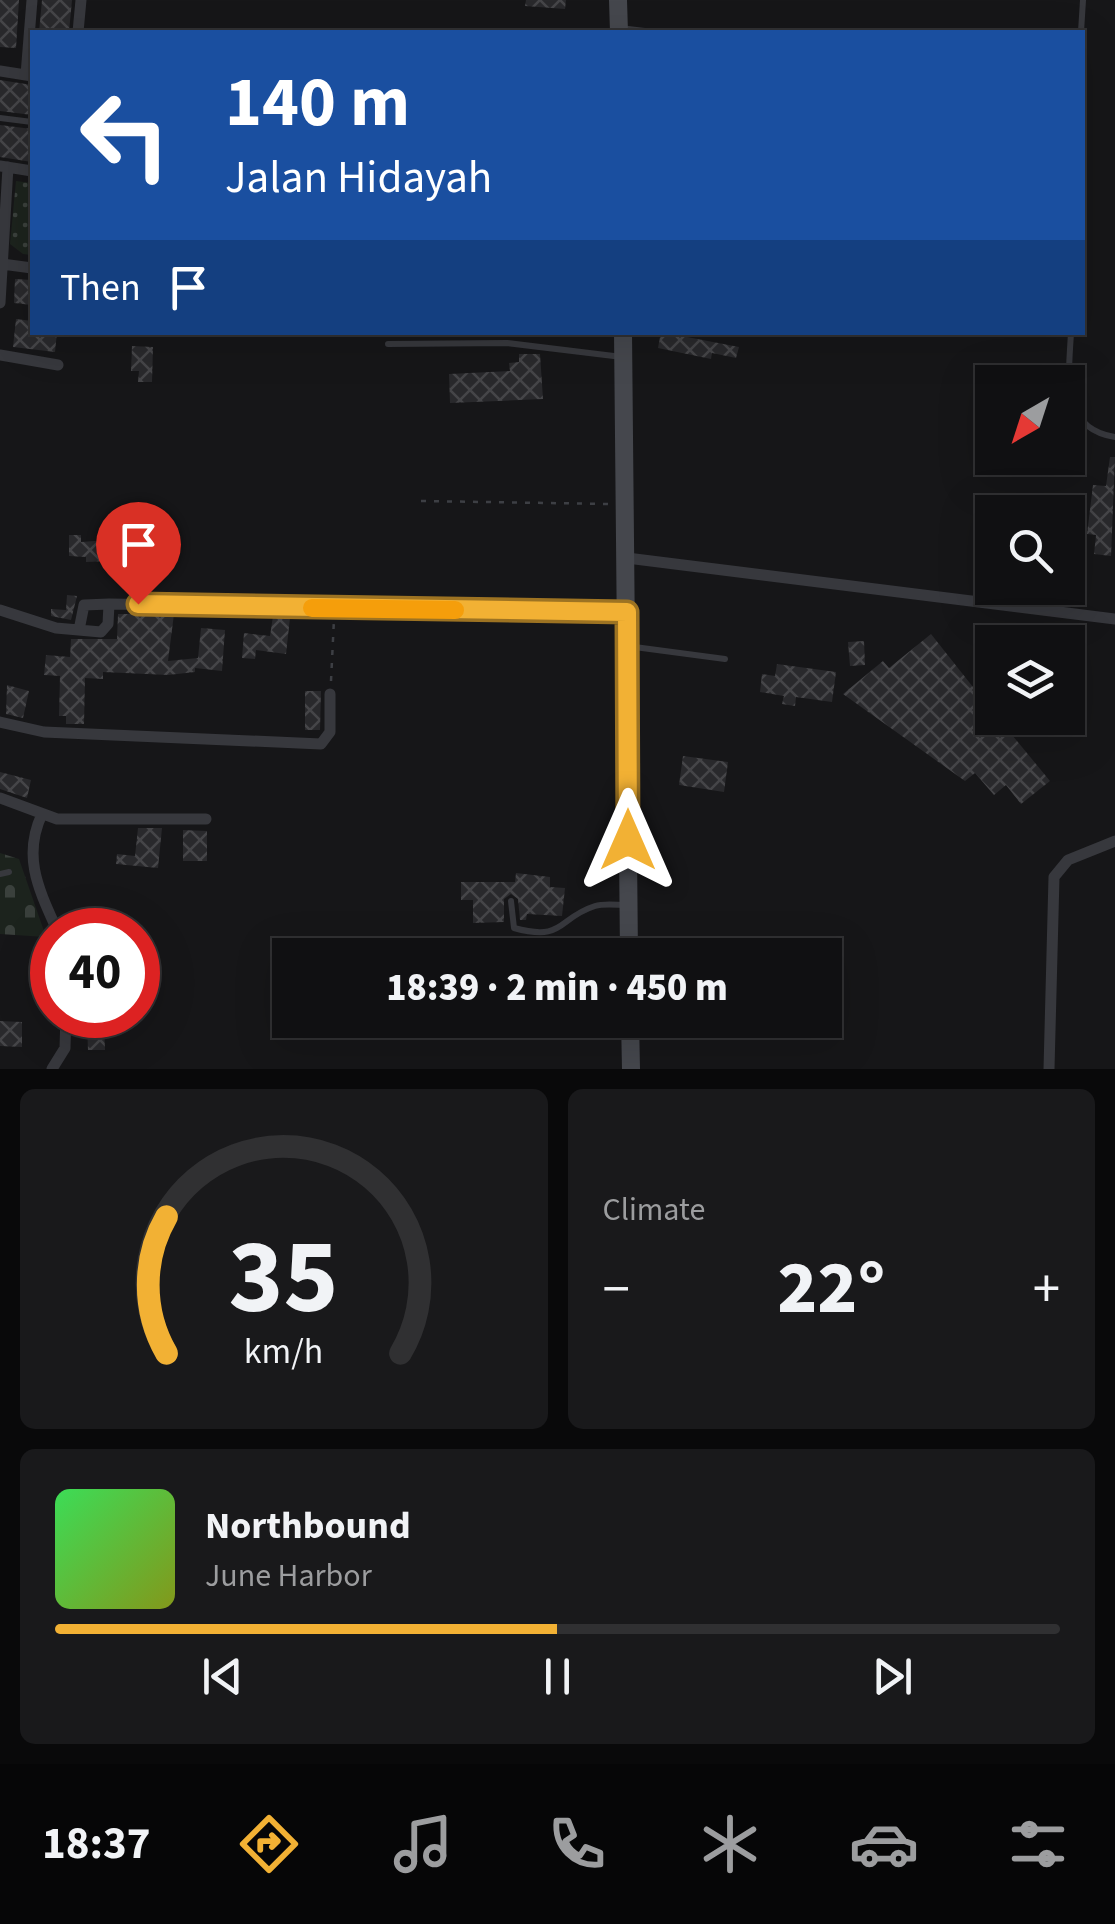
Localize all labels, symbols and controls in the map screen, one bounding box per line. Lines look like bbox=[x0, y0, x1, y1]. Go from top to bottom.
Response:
text: 140 m bbox=[225, 53, 410, 153]
icon: left bbox=[60, 70, 190, 200]
text: Jalan Hidayah bbox=[225, 146, 492, 210]
icon: arrive bbox=[161, 260, 216, 315]
text: Then bbox=[60, 261, 141, 315]
north arrow bbox=[975, 365, 1085, 475]
map controls bbox=[975, 365, 1085, 735]
button: search bbox=[975, 495, 1085, 605]
pin bbox=[96, 502, 181, 605]
icon: arrive bbox=[111, 517, 166, 572]
button: layers bbox=[975, 625, 1085, 735]
position arrow bbox=[576, 788, 680, 892]
speed limit sign: 40 bbox=[30, 908, 160, 1038]
text: 18:39 · 2 min · 450 m bbox=[386, 961, 728, 1015]
text: Climate bbox=[603, 1187, 705, 1233]
text: 35 bbox=[229, 1205, 339, 1353]
text: 22° bbox=[777, 1235, 885, 1342]
text: − bbox=[603, 1251, 630, 1329]
text: + bbox=[1033, 1251, 1060, 1329]
text: km/h bbox=[244, 1326, 323, 1377]
text: Northbound bbox=[205, 1499, 411, 1553]
text: June Harbor bbox=[205, 1553, 372, 1599]
icon: previous bbox=[195, 1649, 250, 1704]
icon: pause bbox=[530, 1649, 585, 1704]
icon: next bbox=[865, 1649, 920, 1704]
icon: directions bbox=[234, 1809, 304, 1879]
icon: music bbox=[388, 1809, 458, 1879]
icon: phone bbox=[542, 1809, 612, 1879]
icon: climate bbox=[695, 1809, 765, 1879]
icon: car bbox=[849, 1809, 919, 1879]
icon: filters bbox=[1003, 1809, 1073, 1879]
text: 18:37 bbox=[42, 1812, 150, 1876]

